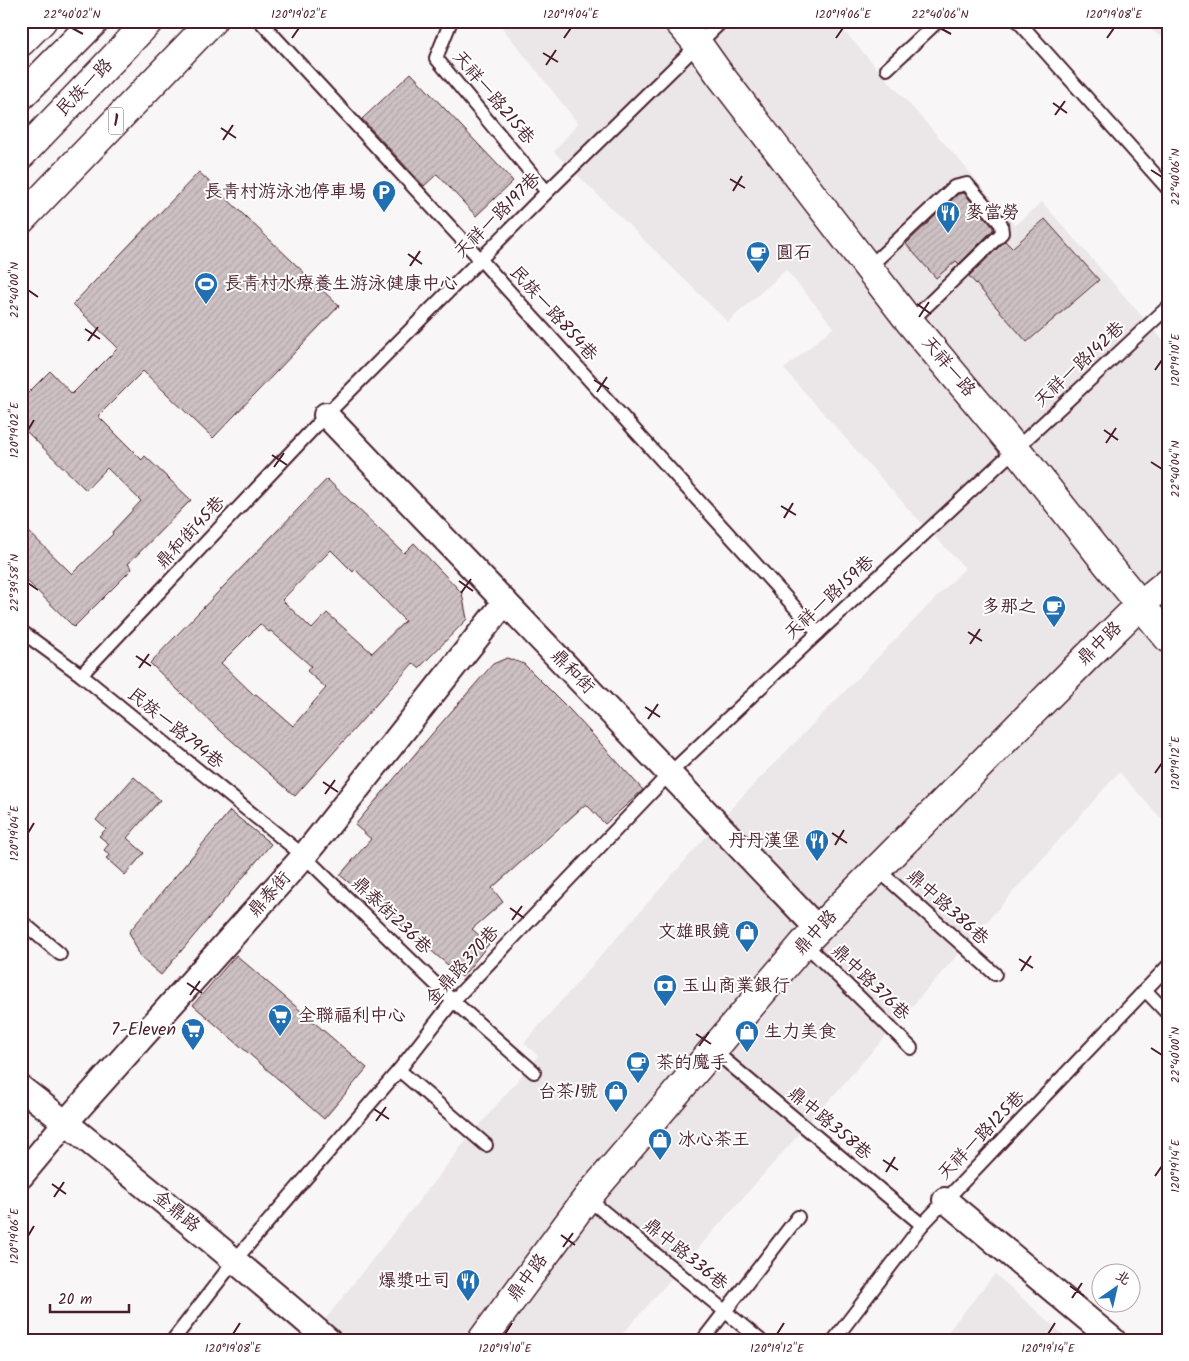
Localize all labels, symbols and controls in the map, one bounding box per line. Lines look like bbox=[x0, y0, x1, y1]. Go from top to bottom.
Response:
text: 22°40'02"N bbox=[43, 5, 101, 24]
text: 120°19'02"E bbox=[271, 5, 328, 24]
text: 120°19'04"E bbox=[543, 5, 600, 24]
text: 120°19'06"E bbox=[815, 5, 872, 24]
text: 22°40'06"N bbox=[911, 5, 969, 24]
text: 120°19'08"E bbox=[1086, 5, 1143, 24]
street label: 天祥一路215巷 bbox=[445, 44, 541, 152]
street label: 民族一路 bbox=[50, 52, 120, 124]
road number: 1 bbox=[108, 108, 124, 134]
text: 22°40'06"N bbox=[1166, 148, 1185, 206]
street label: 天祥一路197巷 bbox=[448, 166, 548, 266]
place label: 長青村游泳池停車場 bbox=[204, 178, 366, 207]
parking icon: 長青村游泳池停車場 bbox=[371, 179, 397, 213]
place label: 麥當勞 bbox=[966, 199, 1020, 228]
restaurant icon: 麥當勞 bbox=[935, 200, 961, 234]
place label: 圓石 bbox=[776, 239, 812, 268]
cafe icon: 圓石 bbox=[745, 240, 771, 274]
street label: 民族一路854巷 bbox=[502, 260, 604, 368]
text: 22°40'00"N bbox=[5, 262, 24, 318]
place label: 長青村水療養生游泳健康中心 bbox=[224, 270, 458, 299]
sports icon: 長青村水療養生游泳健康中心 bbox=[193, 271, 219, 305]
street label: 天祥一路142巷 bbox=[1028, 315, 1132, 415]
street label: 天祥一路 bbox=[914, 330, 982, 404]
text: 120°19'10"E bbox=[1166, 333, 1185, 386]
text: 120°19'02"E bbox=[5, 401, 24, 458]
text: 22°40'04"N bbox=[1166, 440, 1185, 498]
street label: 鼎和街45巷 bbox=[149, 490, 233, 576]
street label: 天祥一路159巷 bbox=[778, 548, 882, 648]
text: 22°39'58"N bbox=[5, 554, 24, 612]
place label: 多那之 bbox=[982, 593, 1036, 622]
cafe icon: 多那之 bbox=[1041, 594, 1067, 628]
street label: 鼎中路 bbox=[1071, 615, 1129, 673]
street label: 鼎和街 bbox=[543, 643, 601, 701]
street label: 民族一路794巷 bbox=[120, 681, 230, 777]
text: 120°19'12"E bbox=[1166, 735, 1185, 790]
text: 120°19'04"E bbox=[5, 804, 24, 861]
place label: 丹丹漢堡 bbox=[728, 827, 800, 856]
restaurant icon: 丹丹漢堡 bbox=[804, 828, 830, 862]
street label: 鼎中路386巷 bbox=[899, 863, 995, 953]
street label: 鼎泰街 bbox=[241, 865, 299, 925]
street label: 鼎泰街236巷 bbox=[344, 870, 438, 962]
street label: 鼎中路 bbox=[787, 903, 845, 963]
place label: 文雄眼鏡 bbox=[658, 918, 730, 947]
street label: 金鼎路370巷 bbox=[419, 919, 507, 1013]
shop icon: 文雄眼鏡 bbox=[734, 919, 760, 953]
street label: 鼎中路376巷 bbox=[824, 938, 916, 1028]
place label: 玉山商業銀行 bbox=[682, 972, 790, 1001]
bank icon: 玉山商業銀行 bbox=[652, 973, 678, 1007]
place label: 全聯福利中心 bbox=[298, 1002, 406, 1031]
supermarket icon: 全聯福利中心 bbox=[267, 1003, 293, 1037]
place label: 7-Eleven bbox=[111, 1016, 176, 1045]
supermarket icon: 7-Eleven bbox=[180, 1017, 206, 1051]
place label: 生力美食 bbox=[764, 1018, 836, 1047]
shop icon: 生力美食 bbox=[734, 1019, 760, 1053]
text: 22°40'00"N bbox=[1166, 1027, 1185, 1083]
place label: 茶的魔手 bbox=[656, 1049, 728, 1078]
cafe icon: 茶的魔手 bbox=[625, 1050, 651, 1084]
place label: 台茶1號 bbox=[538, 1078, 598, 1107]
shop icon: 台茶1號 bbox=[603, 1079, 629, 1113]
street label: 鼎中路358巷 bbox=[780, 1080, 878, 1168]
street label: 天祥一路125巷 bbox=[931, 1084, 1033, 1188]
place label: 冰心茶王 bbox=[678, 1126, 750, 1155]
shop icon: 冰心茶王 bbox=[647, 1127, 673, 1161]
text: 120°19'14"E bbox=[1166, 1138, 1185, 1193]
street label: 金鼎路 bbox=[146, 1184, 206, 1240]
text: 120°19'06"E bbox=[5, 1207, 24, 1264]
street label: 鼎中路336巷 bbox=[636, 1211, 734, 1299]
street label: 鼎中路 bbox=[500, 1248, 556, 1308]
north arrow bbox=[1092, 1264, 1142, 1314]
text: 北 bbox=[1111, 1265, 1135, 1291]
place label: 爆漿吐司 bbox=[378, 1267, 450, 1296]
restaurant icon: 爆漿吐司 bbox=[455, 1268, 481, 1302]
scale bar bbox=[50, 1281, 129, 1313]
text: 20 m bbox=[58, 1288, 92, 1312]
text: 120°19'08"E bbox=[205, 1339, 262, 1358]
text: 120°19'10"E bbox=[479, 1339, 532, 1358]
text: 120°19'12"E bbox=[750, 1339, 805, 1358]
text: 120°19'14"E bbox=[1021, 1339, 1076, 1358]

